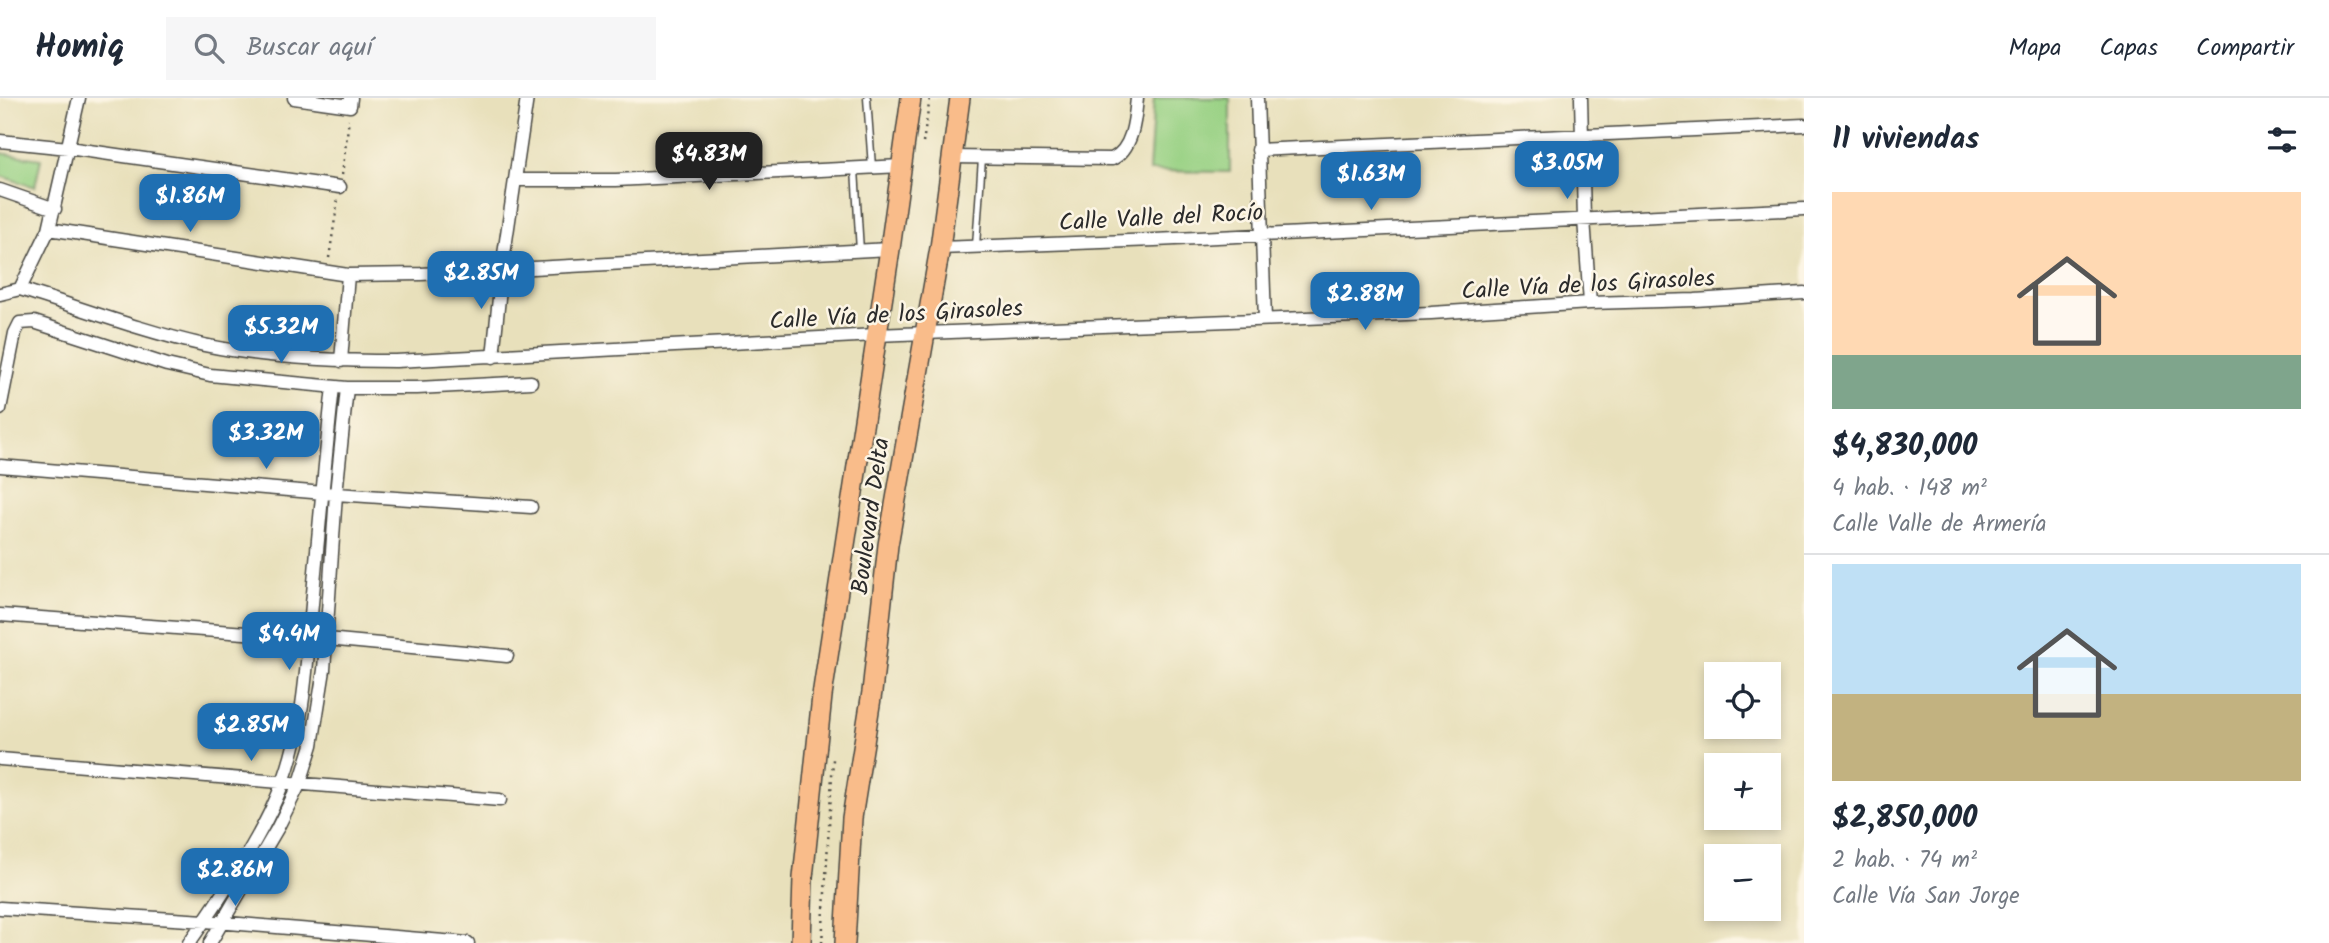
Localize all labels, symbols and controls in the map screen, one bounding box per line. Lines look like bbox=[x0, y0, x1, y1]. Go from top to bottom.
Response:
search box bbox=[166, 17, 656, 80]
text: Homiq bbox=[35, 22, 124, 75]
text: Buscar aquí bbox=[246, 27, 372, 69]
icon: search bbox=[190, 29, 228, 67]
text: Mapa bbox=[2009, 29, 2061, 68]
text: Capas bbox=[2099, 29, 2158, 68]
text: Compartir bbox=[2196, 29, 2294, 68]
text: 11 viviendas bbox=[1832, 116, 1979, 164]
icon: filters bbox=[2263, 121, 2301, 159]
pin: $4.83M bbox=[652, 132, 766, 192]
text: $4.83M bbox=[671, 137, 747, 173]
pin: $3.05M bbox=[1510, 141, 1624, 201]
text: $3.05M bbox=[1531, 146, 1603, 182]
pin: $1.63M bbox=[1314, 152, 1428, 212]
text: $1.63M bbox=[1337, 157, 1405, 193]
pin: $1.86M bbox=[133, 174, 247, 234]
text: $1.86M bbox=[155, 179, 225, 215]
street label: Calle Valle del Rocío bbox=[1058, 194, 1264, 243]
icon: home bbox=[2004, 238, 2130, 364]
pin: $2.85M bbox=[424, 252, 538, 311]
text: $2.85M bbox=[443, 256, 519, 292]
street label: Calle Vía de los Girasoles bbox=[1460, 259, 1716, 312]
pin: $2.88M bbox=[1308, 272, 1422, 332]
text: $2.88M bbox=[1326, 277, 1404, 313]
street label: Calle Vía de los Girasoles bbox=[768, 289, 1024, 342]
pin: $5.32M bbox=[224, 306, 338, 365]
text: $5.32M bbox=[244, 310, 318, 346]
pin: $3.32M bbox=[209, 412, 323, 471]
text: $3.32M bbox=[228, 416, 304, 452]
text: $4,830,000 bbox=[1832, 423, 1978, 471]
street label: Boulevard Delta bbox=[841, 435, 902, 597]
text: 4 hab. · 148 m² bbox=[1832, 471, 1987, 507]
text: Calle Valle de Armería bbox=[1832, 507, 2046, 543]
icon: home bbox=[2004, 610, 2130, 736]
pin: $4.4M bbox=[240, 612, 338, 672]
text: $4.4M bbox=[258, 617, 320, 653]
map controls bbox=[1704, 662, 1781, 921]
button: locate bbox=[1704, 662, 1781, 739]
pin: $2.85M bbox=[194, 704, 308, 763]
text: $2.85M bbox=[213, 708, 289, 744]
button: + bbox=[1704, 753, 1781, 830]
text: $2,850,000 bbox=[1832, 795, 1977, 843]
text: 2 hab. · 74 m² bbox=[1832, 843, 1977, 879]
button: − bbox=[1704, 844, 1781, 921]
pin: $2.86M bbox=[178, 848, 292, 908]
text: $2.86M bbox=[197, 853, 273, 889]
text: Calle Vía San Jorge bbox=[1832, 879, 2020, 915]

